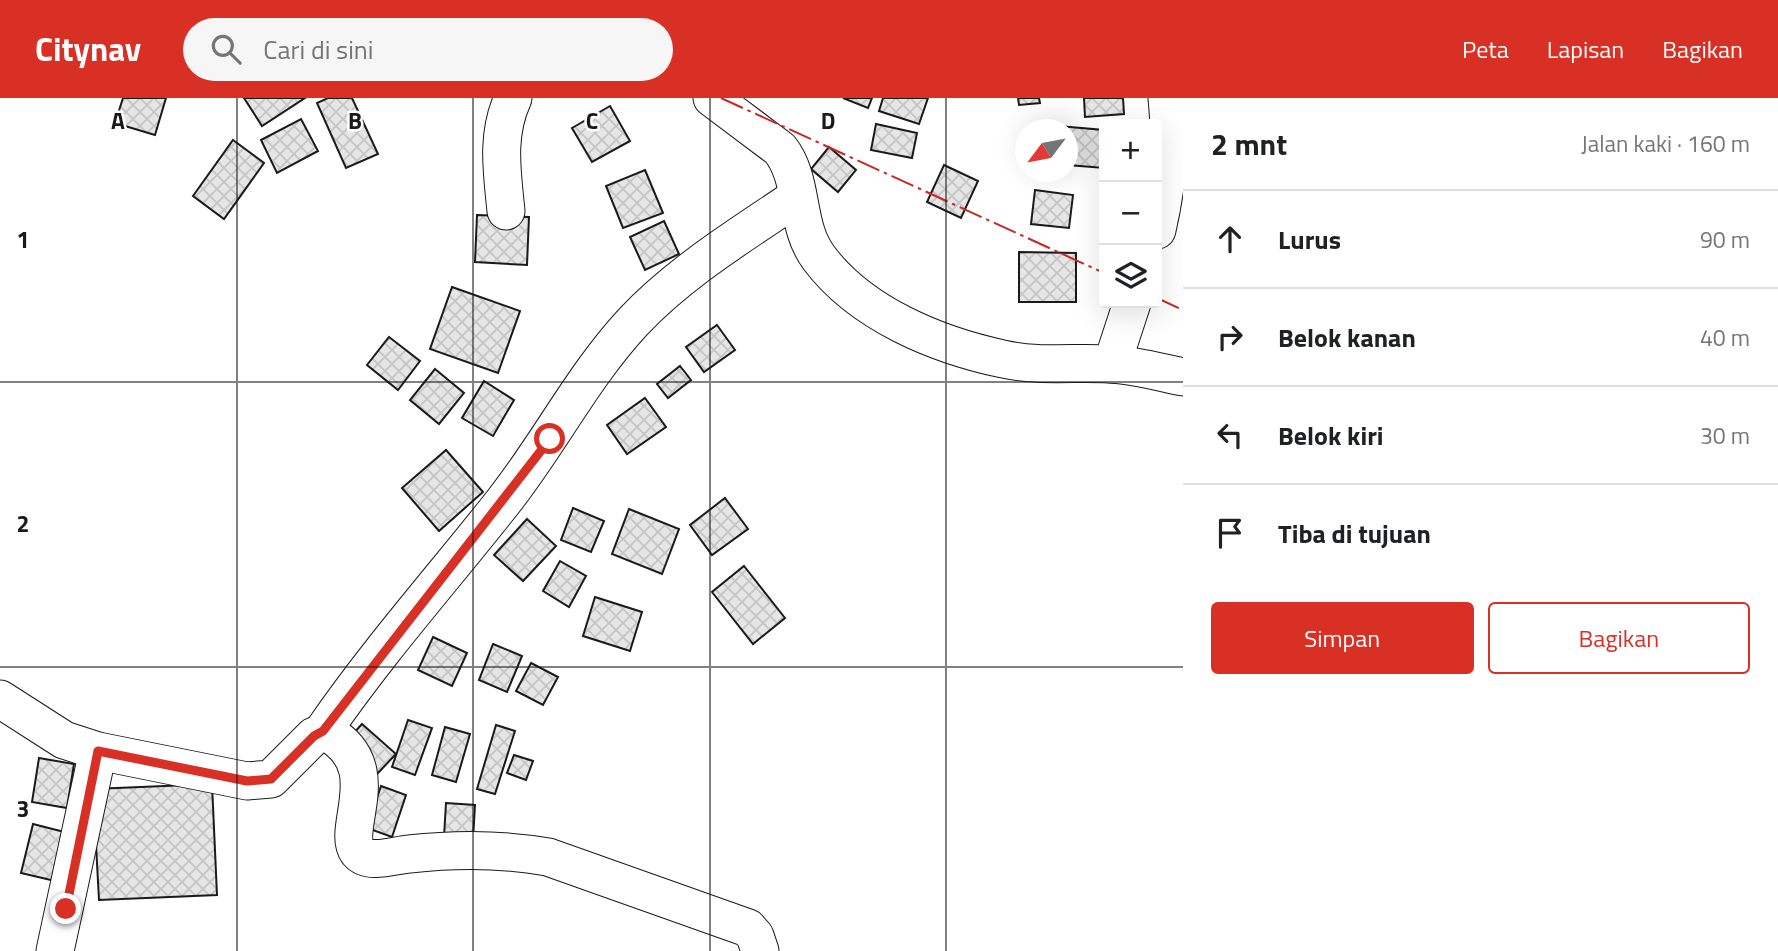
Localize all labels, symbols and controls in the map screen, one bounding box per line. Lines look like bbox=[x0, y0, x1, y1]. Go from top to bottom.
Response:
search box bbox=[183, 18, 673, 81]
text: Citynav bbox=[35, 24, 141, 74]
icon: search bbox=[207, 30, 245, 68]
text: Cari di sini bbox=[263, 30, 374, 69]
text: Peta bbox=[1462, 31, 1509, 67]
text: Lapisan bbox=[1547, 31, 1624, 67]
text: Bagikan bbox=[1662, 31, 1743, 67]
text: A bbox=[111, 103, 125, 138]
text: B bbox=[348, 103, 362, 138]
text: C bbox=[586, 103, 598, 138]
text: D bbox=[821, 103, 835, 138]
north arrow bbox=[1015, 119, 1078, 182]
map controls bbox=[1099, 119, 1162, 308]
button: + bbox=[1099, 119, 1162, 182]
text: 2 mnt bbox=[1211, 121, 1287, 167]
text: Jalan kaki · 160 m bbox=[1581, 126, 1750, 161]
button: − bbox=[1099, 182, 1162, 245]
icon: ahead bbox=[1211, 220, 1249, 258]
text: Lurus bbox=[1278, 220, 1341, 259]
text: 1 bbox=[17, 222, 29, 257]
text: 90 m bbox=[1700, 222, 1750, 257]
button: layers bbox=[1099, 245, 1162, 308]
icon: right bbox=[1211, 318, 1249, 356]
text: Belok kanan bbox=[1278, 318, 1416, 357]
text: 40 m bbox=[1700, 320, 1750, 355]
icon: left bbox=[1211, 416, 1249, 454]
text: Belok kiri bbox=[1278, 416, 1384, 455]
text: 30 m bbox=[1700, 418, 1750, 453]
route start bbox=[534, 423, 565, 454]
text: 2 bbox=[17, 506, 29, 541]
icon: arrive bbox=[1211, 514, 1249, 552]
text: Tiba di tujuan bbox=[1278, 514, 1431, 553]
button: Simpan bbox=[1211, 602, 1474, 674]
button: Bagikan bbox=[1488, 602, 1750, 674]
text: 3 bbox=[17, 791, 29, 826]
route end bbox=[50, 893, 81, 924]

